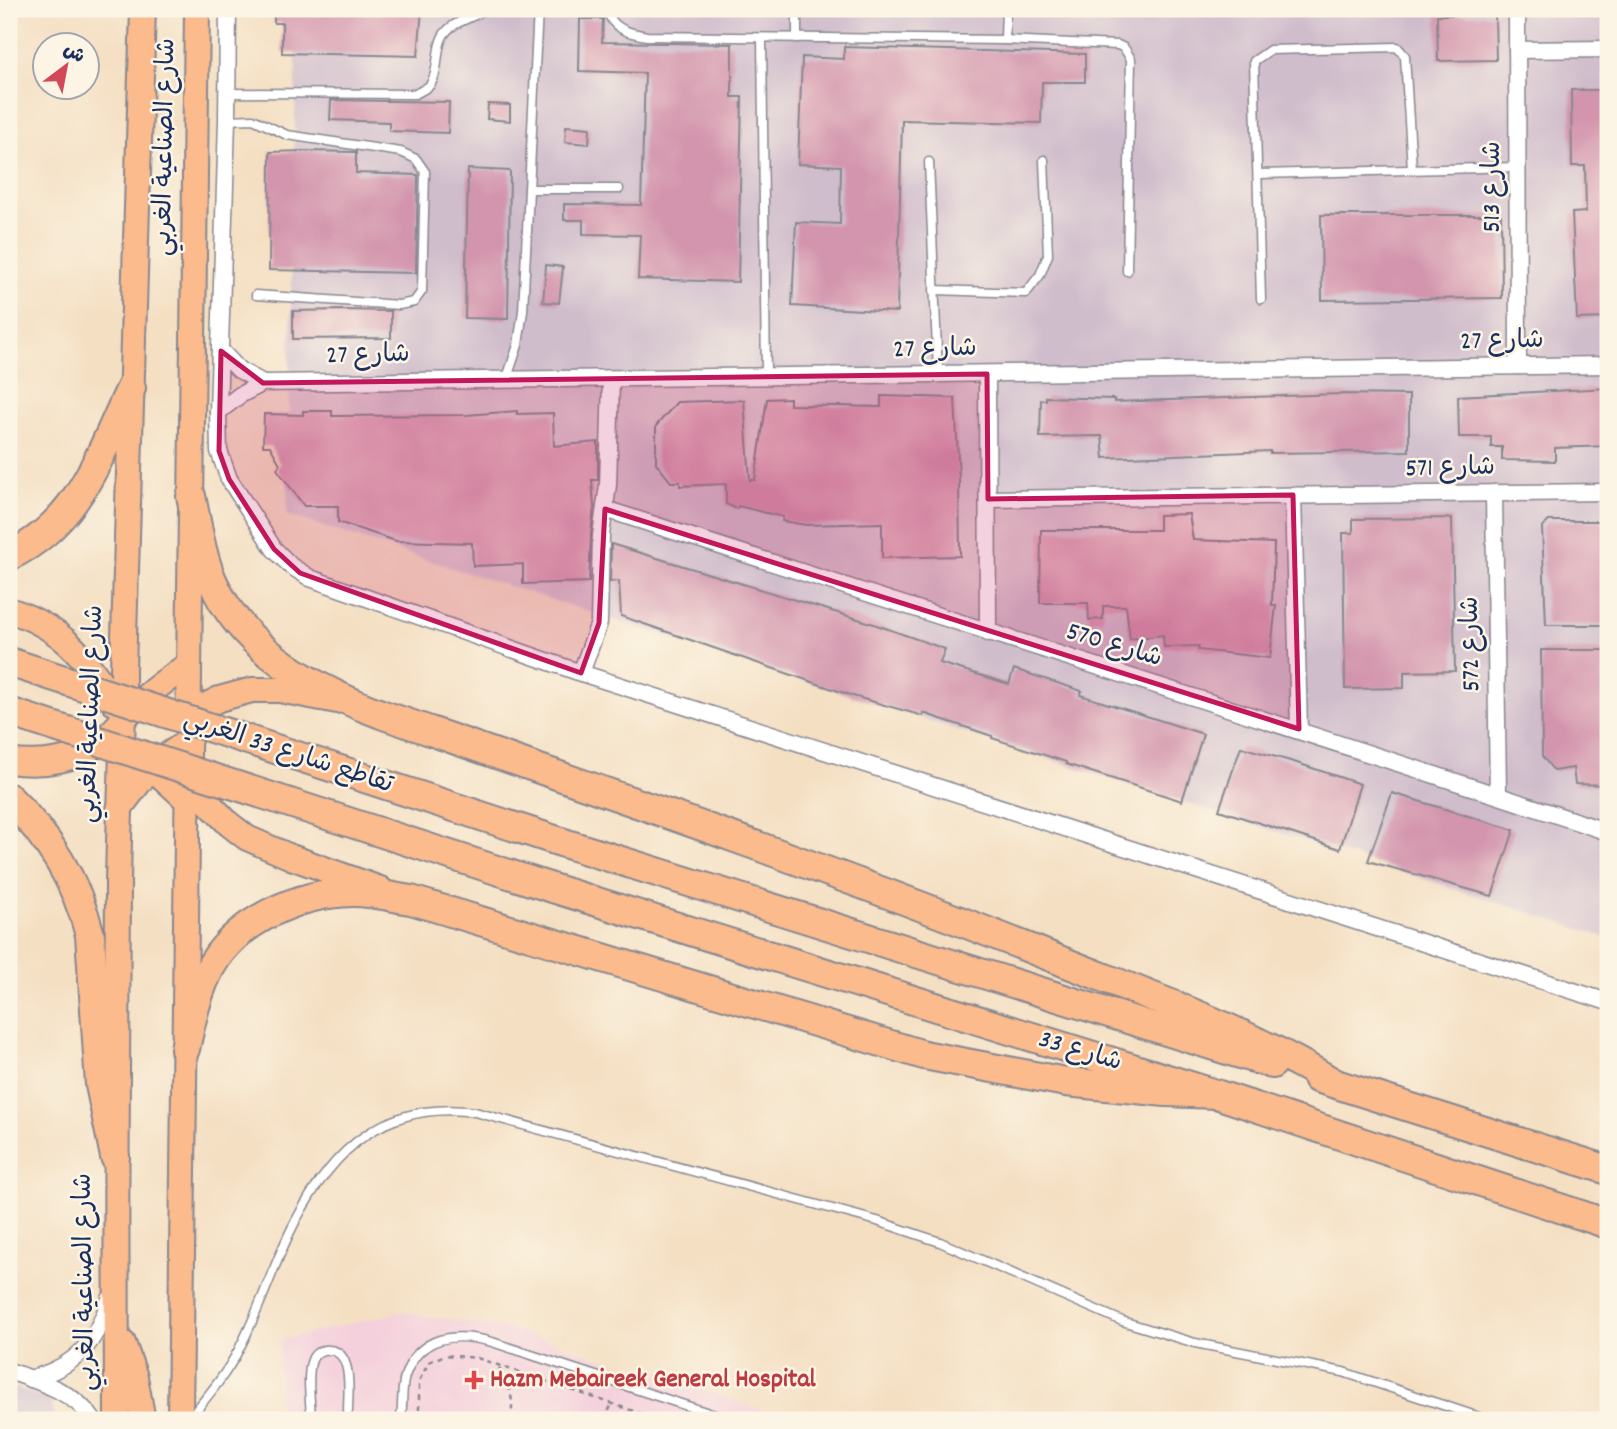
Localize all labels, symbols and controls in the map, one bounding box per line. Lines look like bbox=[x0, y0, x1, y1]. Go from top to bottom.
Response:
north arrow bbox=[32, 32, 102, 102]
text: ش bbox=[57, 38, 89, 72]
street label: شارع الصناعية الغربي bbox=[146, 38, 187, 256]
street label: شارع 513 bbox=[1475, 141, 1512, 233]
street label: شارع 27 bbox=[1460, 323, 1544, 361]
street label: شارع 27 bbox=[893, 331, 977, 369]
street label: شارع 27 bbox=[326, 337, 410, 375]
street label: شارع 571 bbox=[1405, 450, 1495, 488]
street label: شارع 572 bbox=[1453, 596, 1491, 692]
street label: شارع الصناعية الغربي bbox=[70, 604, 115, 824]
street label: شارع 570 bbox=[1062, 614, 1166, 678]
street label: تقاطع شارع 33 الغربي bbox=[178, 702, 398, 805]
street label: شارع 33 bbox=[1034, 1022, 1126, 1082]
street label: شارع الصناعية الغربي bbox=[66, 1173, 107, 1391]
place label: Hazm Mebaireek General Hospital bbox=[490, 1362, 817, 1399]
marker: Hazm Mebaireek General Hospital bbox=[464, 1370, 484, 1390]

